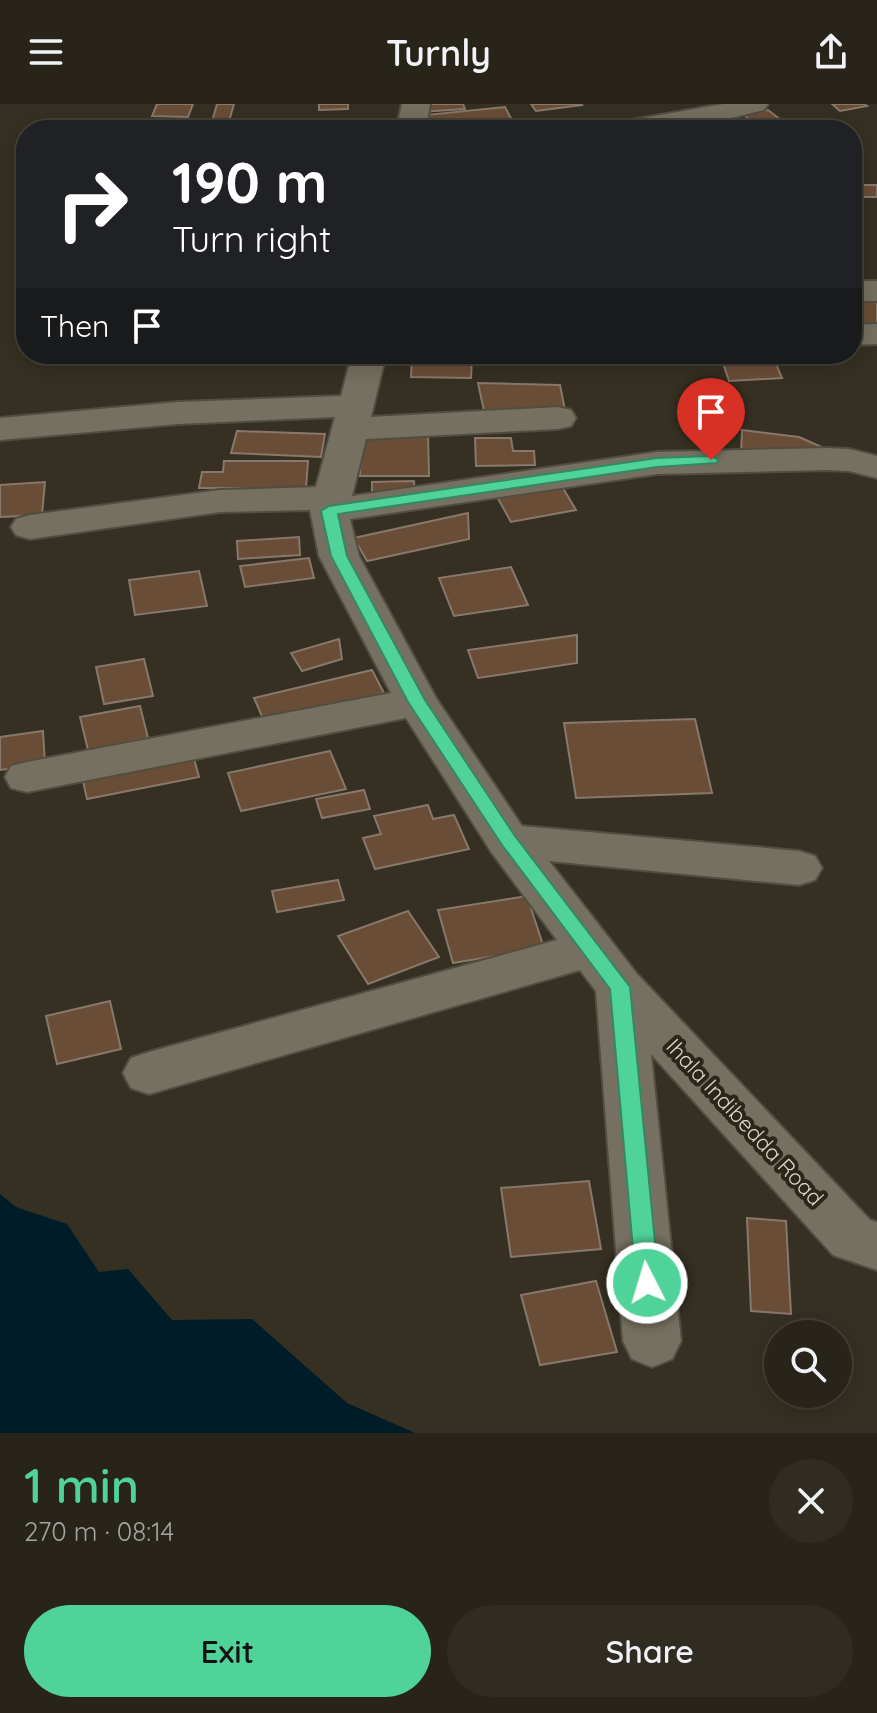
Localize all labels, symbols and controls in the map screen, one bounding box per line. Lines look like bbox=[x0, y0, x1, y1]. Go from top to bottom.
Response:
icon: menu bbox=[24, 30, 68, 74]
text: Turnly bbox=[386, 30, 491, 75]
icon: share bbox=[809, 30, 853, 74]
text: 190 m bbox=[172, 147, 327, 217]
icon: right bbox=[40, 152, 144, 256]
text: Turn right bbox=[172, 216, 331, 261]
icon: arrive bbox=[125, 304, 169, 348]
text: Then bbox=[40, 307, 109, 345]
pin bbox=[677, 378, 745, 460]
icon: arrive bbox=[689, 390, 733, 434]
street label: Ihala Indibedda Road bbox=[660, 1033, 830, 1211]
position arrow bbox=[605, 1241, 689, 1325]
map controls bbox=[764, 1320, 852, 1408]
button: search bbox=[764, 1320, 852, 1408]
text: 1 min bbox=[24, 1455, 139, 1515]
button: close bbox=[769, 1459, 853, 1543]
text: 270 m · 08:14 bbox=[24, 1515, 174, 1548]
button: Exit bbox=[24, 1605, 431, 1697]
button: Share bbox=[447, 1605, 853, 1697]

